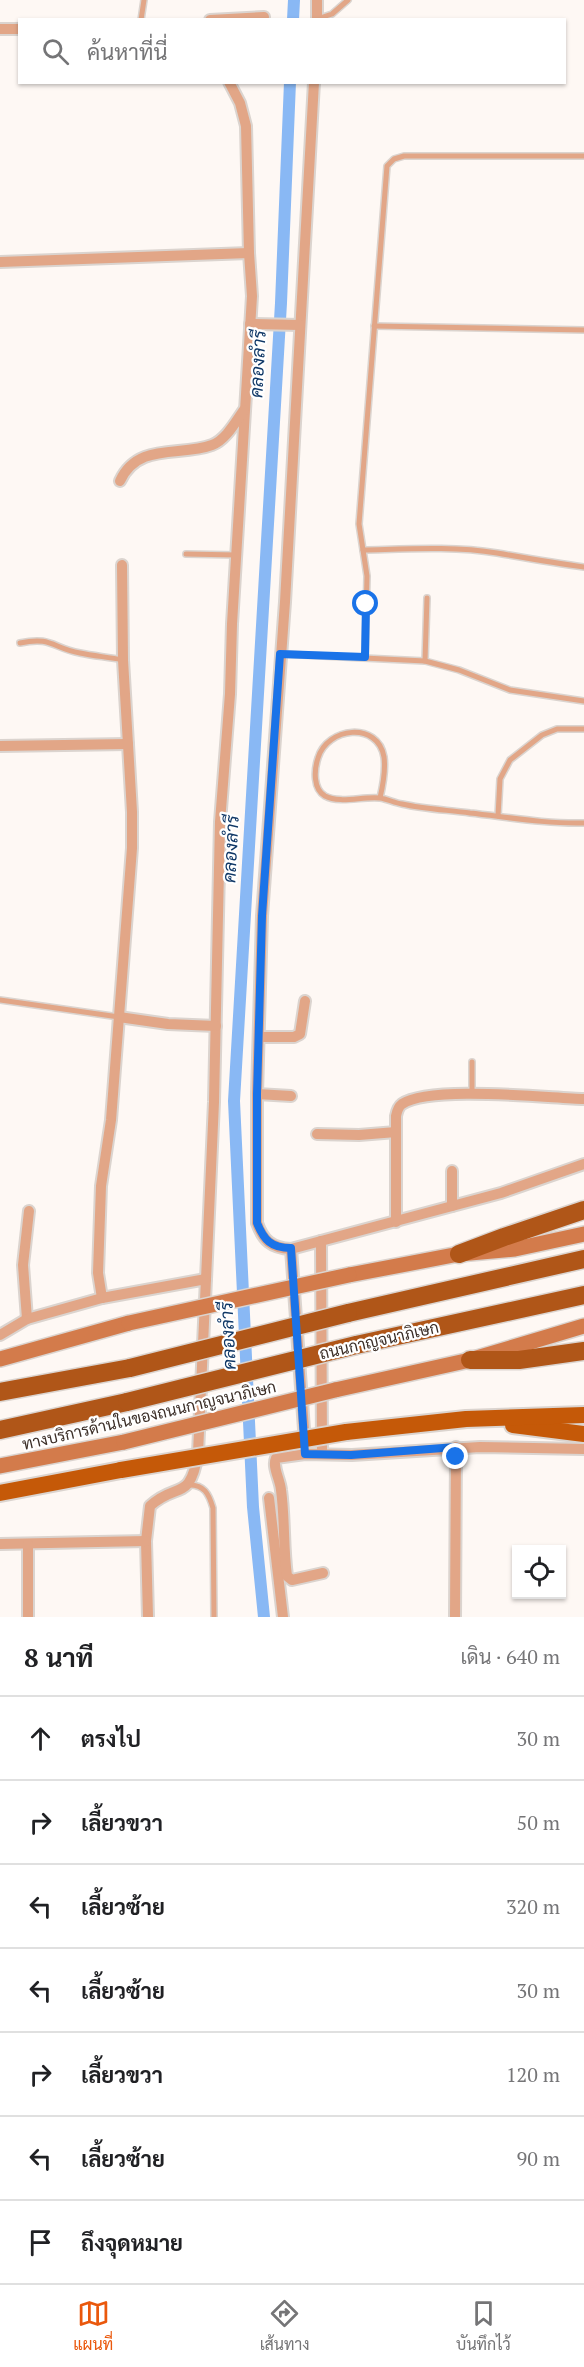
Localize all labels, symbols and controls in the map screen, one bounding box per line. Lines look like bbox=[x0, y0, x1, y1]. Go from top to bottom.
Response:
search box bbox=[18, 18, 566, 84]
icon: search bbox=[39, 35, 72, 68]
text: ค้นหาที่นี่ bbox=[87, 37, 167, 66]
water label: คลองลำรี bbox=[243, 328, 271, 399]
route start bbox=[352, 590, 378, 616]
water label: คลองลำรี bbox=[216, 813, 244, 884]
water label: คลองลำรี bbox=[213, 1300, 241, 1371]
street label: ถนนกาญจนาภิเษก bbox=[317, 1316, 441, 1364]
street label: ทางบริการด้านในของถนนกาญจนาภิเษก bbox=[20, 1375, 278, 1455]
route end bbox=[442, 1443, 468, 1469]
map controls bbox=[512, 1545, 566, 1599]
button: locate bbox=[512, 1545, 566, 1599]
text: 8 นาที bbox=[24, 1640, 94, 1674]
text: เดิน · 640 m bbox=[461, 1643, 560, 1670]
icon: ahead bbox=[24, 1722, 57, 1755]
text: ตรงไป bbox=[81, 1724, 141, 1753]
text: 30 m bbox=[517, 1725, 560, 1752]
icon: right bbox=[24, 1806, 57, 1839]
text: เลี้ยวขวา bbox=[81, 1808, 163, 1837]
text: 50 m bbox=[517, 1809, 560, 1836]
icon: left bbox=[24, 1890, 57, 1923]
text: เลี้ยวซ้าย bbox=[81, 1892, 165, 1921]
text: 320 m bbox=[506, 1893, 560, 1920]
icon: left bbox=[24, 1974, 57, 2007]
text: เลี้ยวซ้าย bbox=[81, 1976, 165, 2005]
text: 30 m bbox=[517, 1977, 560, 2004]
icon: right bbox=[24, 2058, 57, 2091]
text: เลี้ยวขวา bbox=[81, 2060, 163, 2089]
text: 120 m bbox=[506, 2061, 560, 2088]
icon: left bbox=[24, 2142, 57, 2175]
text: เลี้ยวซ้าย bbox=[81, 2144, 165, 2173]
text: 90 m bbox=[517, 2145, 560, 2172]
icon: arrive bbox=[24, 2226, 57, 2259]
text: ถึงจุดหมาย bbox=[81, 2228, 183, 2257]
tab: แผนที่ bbox=[73, 2297, 113, 2355]
tab: เส้นทาง bbox=[260, 2297, 310, 2355]
tab: บันทึกไว้ bbox=[456, 2297, 511, 2355]

